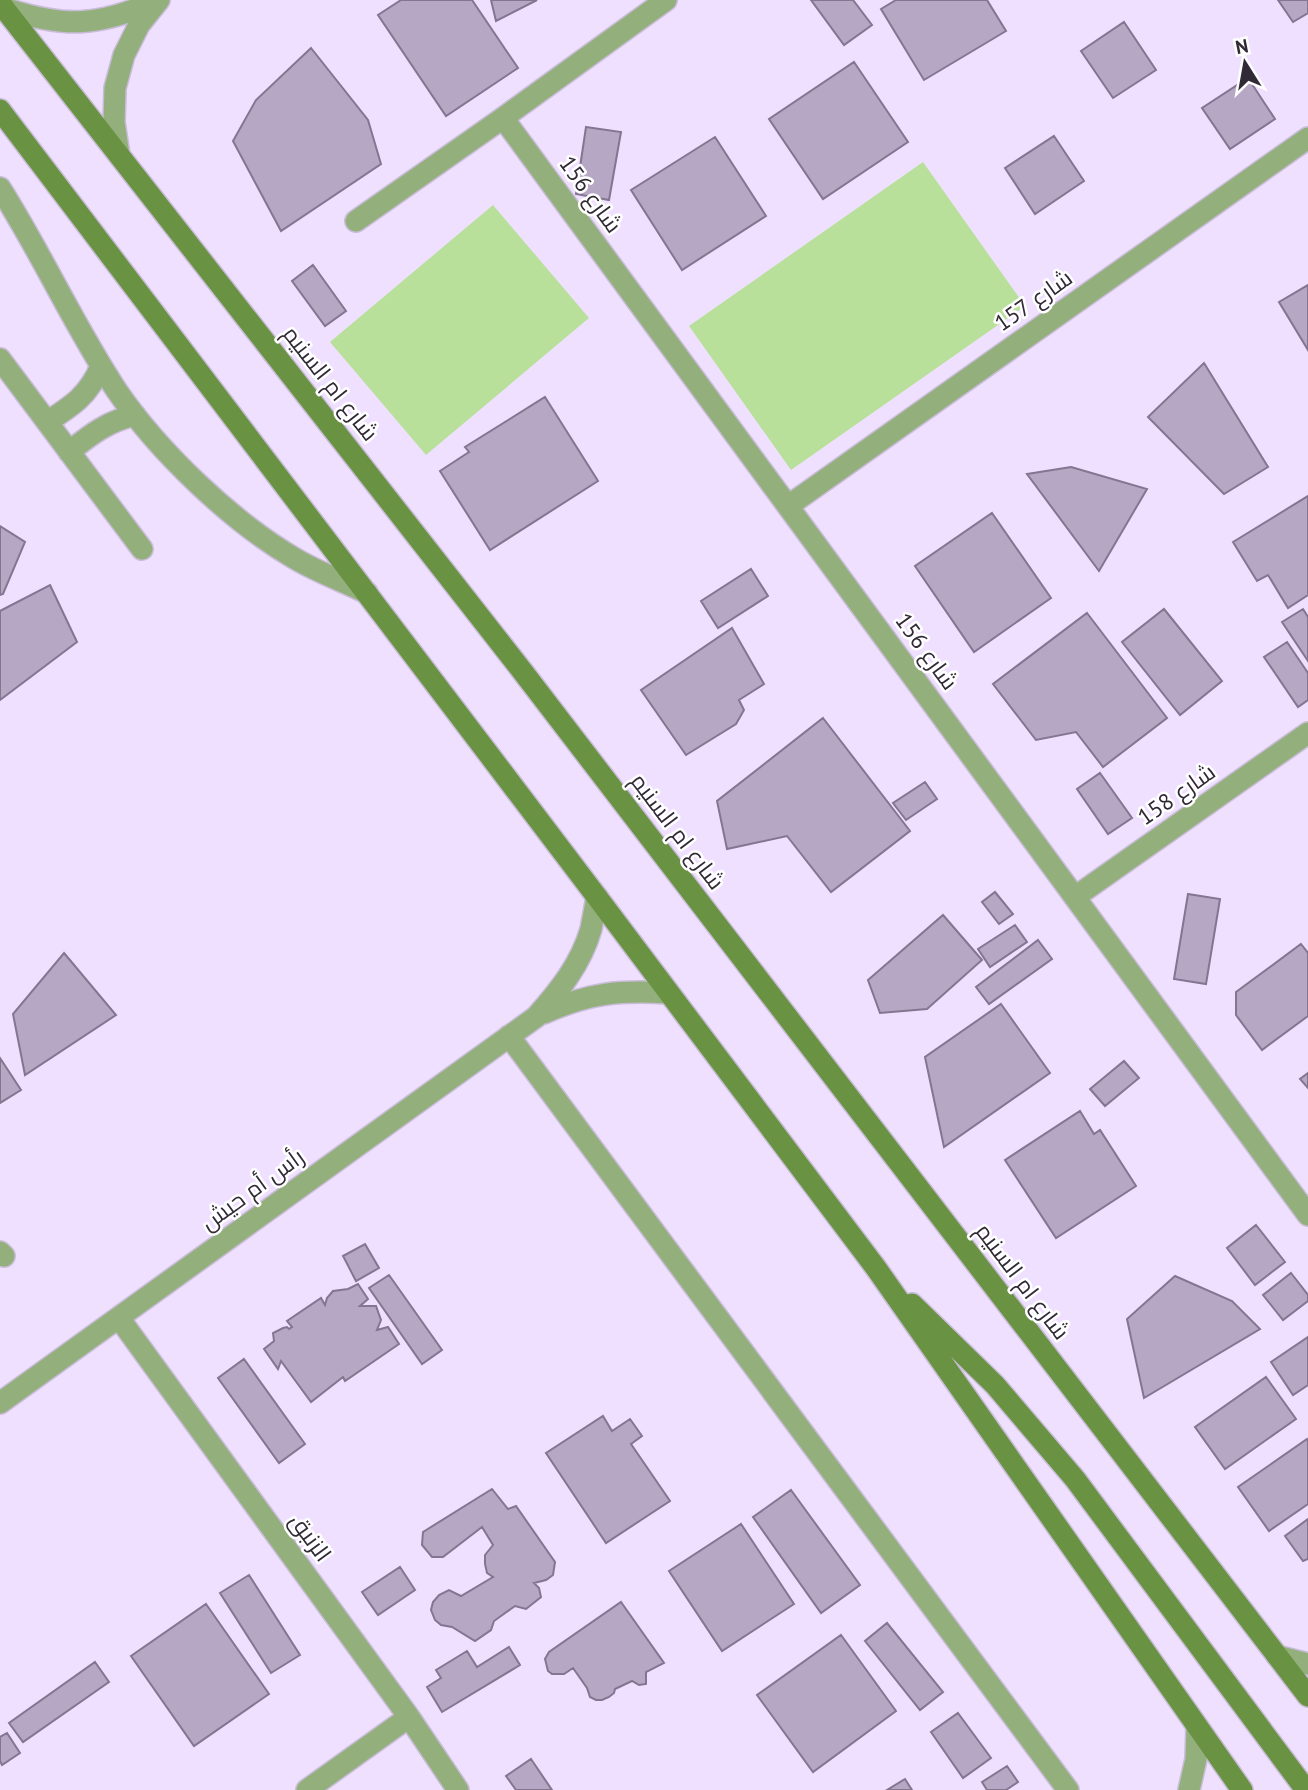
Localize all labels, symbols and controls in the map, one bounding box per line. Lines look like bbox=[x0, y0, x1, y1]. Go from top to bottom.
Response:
north arrow bbox=[1210, 28, 1280, 98]
text: N bbox=[1233, 33, 1250, 59]
street label: شارع 156 bbox=[552, 150, 629, 239]
street label: شارع 157 bbox=[989, 263, 1079, 339]
street label: شارع ام السنيم bbox=[275, 320, 385, 448]
street label: شارع 156 bbox=[888, 607, 965, 696]
street label: شارع 158 bbox=[1132, 757, 1222, 833]
street label: شارع ام السنيم bbox=[623, 767, 731, 896]
street label: رأس أم حيش bbox=[194, 1142, 311, 1238]
street label: شارع ام السنيم bbox=[968, 1217, 1076, 1346]
street label: الزنبق bbox=[284, 1507, 338, 1567]

